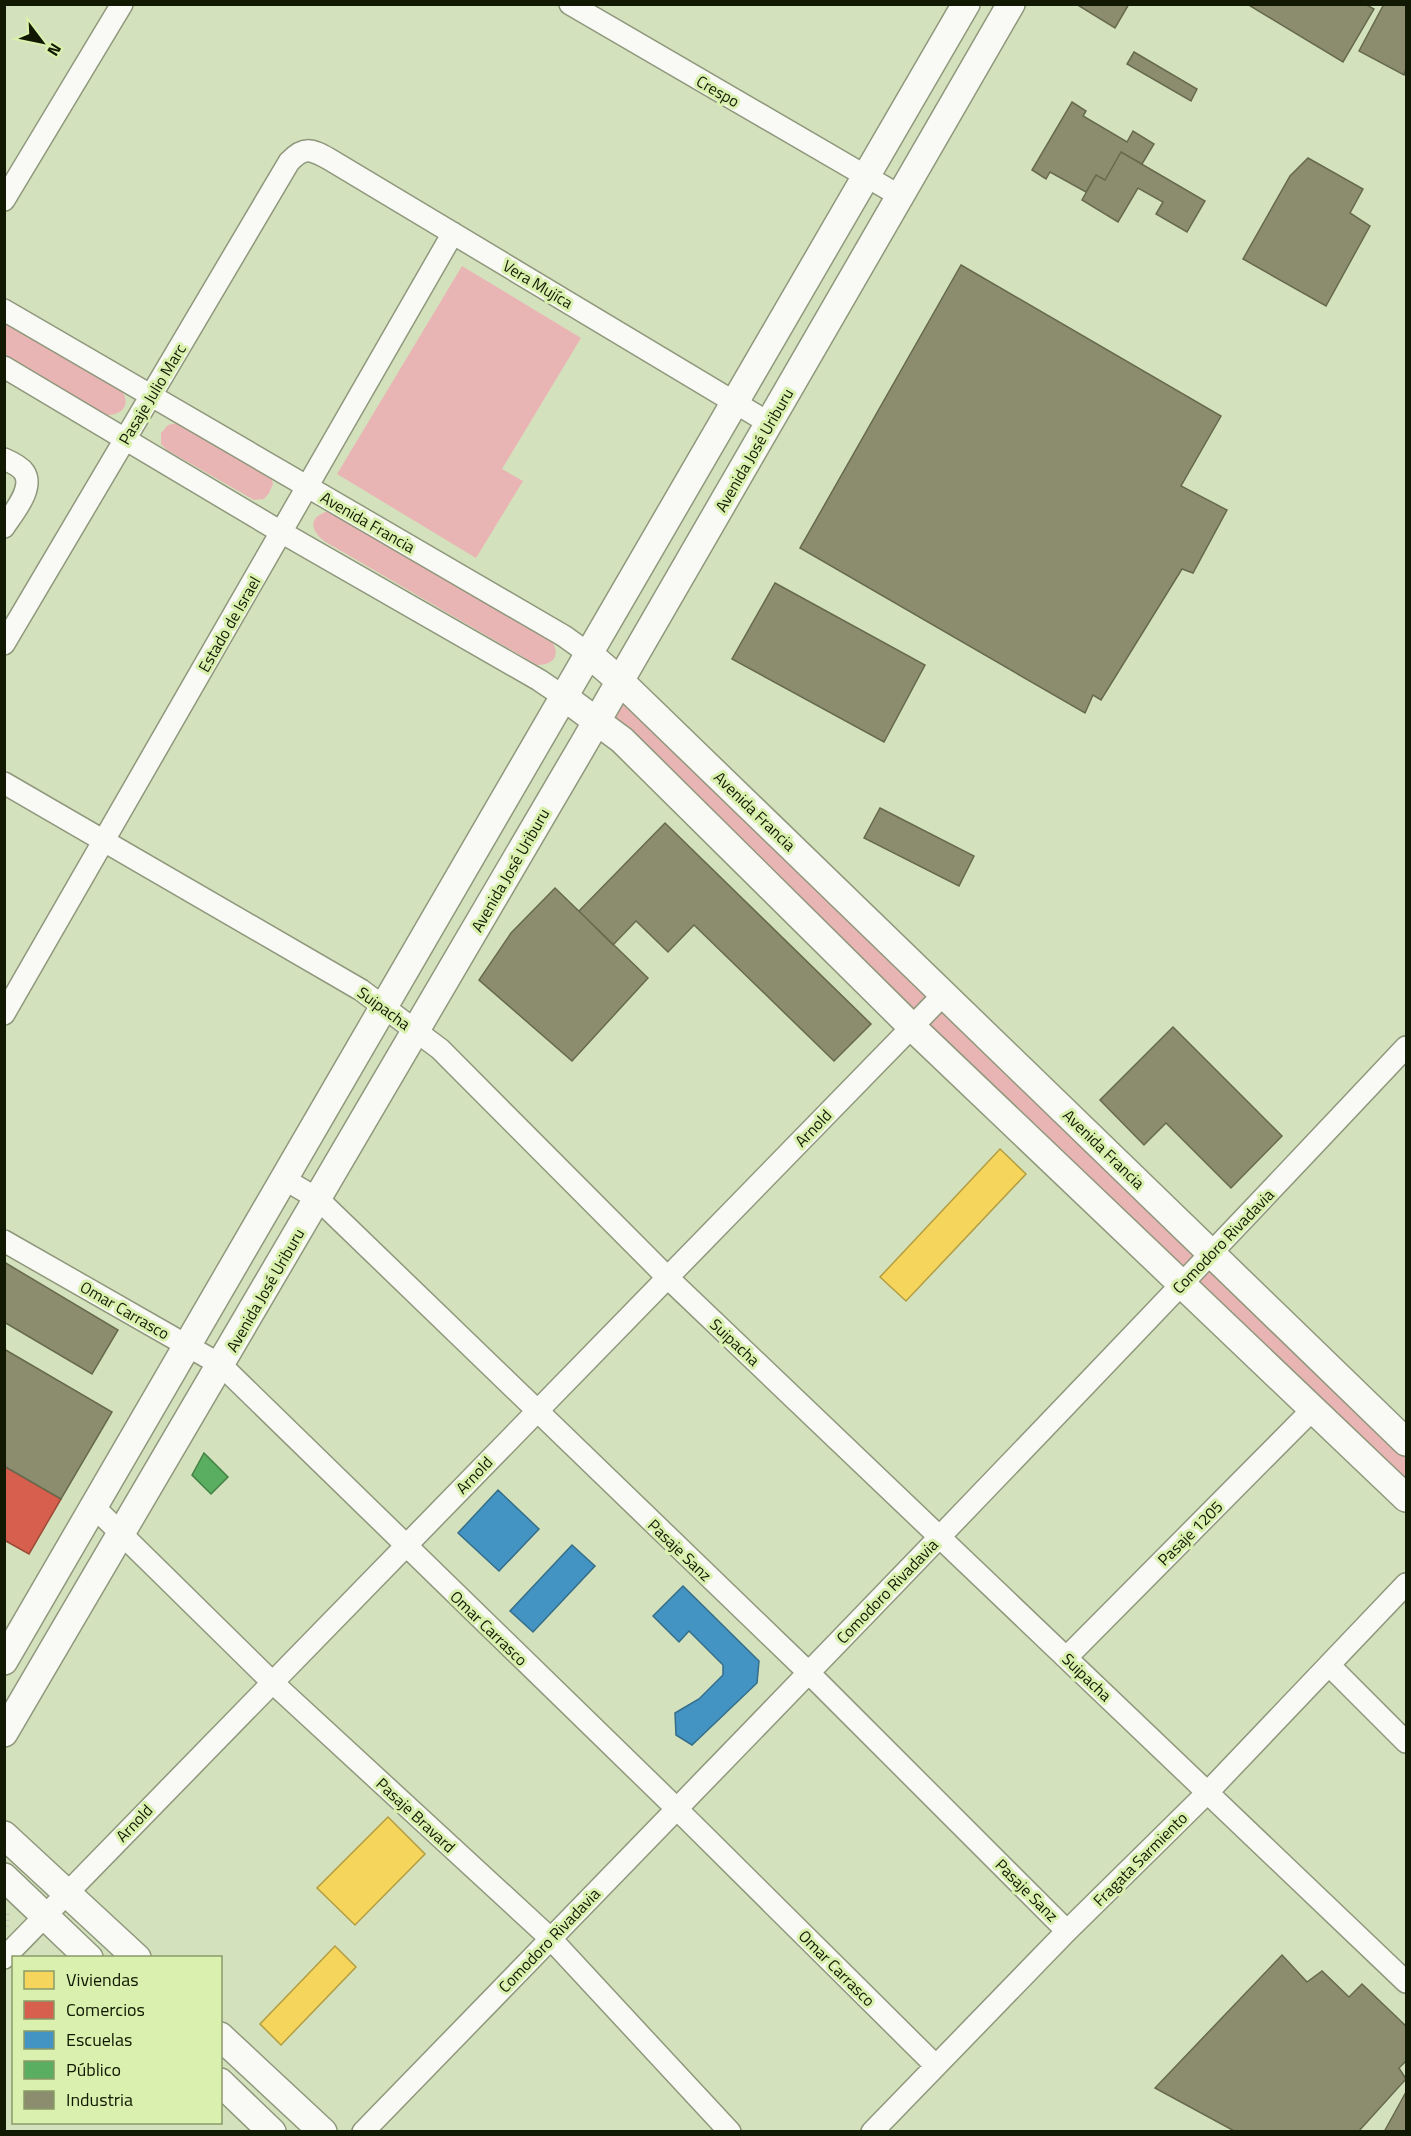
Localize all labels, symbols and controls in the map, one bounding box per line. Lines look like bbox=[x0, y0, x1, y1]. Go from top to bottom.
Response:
north arrow bbox=[12, 12, 72, 72]
text: N bbox=[42, 39, 68, 61]
street label: Crespo bbox=[692, 69, 744, 113]
street label: Vera Mujíca bbox=[498, 254, 578, 314]
street label: Pasaje Julio Marc bbox=[112, 339, 192, 449]
street label: Avenida José Uriburu bbox=[709, 384, 799, 516]
street label: Avenida Francia bbox=[316, 485, 420, 559]
street label: Estado de Israel bbox=[192, 572, 266, 676]
street label: Avenida Francia bbox=[709, 766, 801, 856]
street label: Avenida José Uriburu bbox=[465, 804, 555, 936]
street label: Suipacha bbox=[352, 980, 416, 1036]
street label: Arnold bbox=[789, 1104, 837, 1152]
street label: Avenida Francia bbox=[1058, 1104, 1150, 1194]
street label: Comodoro Rivadavia bbox=[1167, 1183, 1279, 1299]
street label: Avenida José Uriburu bbox=[220, 1224, 310, 1356]
street label: Omar Carrasco bbox=[76, 1275, 174, 1345]
street label: Suipacha bbox=[705, 1313, 765, 1371]
street label: Arnold bbox=[450, 1451, 498, 1499]
street label: Pasaje 1205 bbox=[1152, 1495, 1228, 1571]
street label: Pasaje Sanz bbox=[643, 1513, 717, 1587]
street label: Comodoro Rivadavia bbox=[831, 1533, 943, 1649]
street label: Omar Carrasco bbox=[445, 1585, 533, 1671]
street label: Suipacha bbox=[1057, 1647, 1117, 1707]
street label: Pasaje Bravard bbox=[371, 1772, 461, 1858]
street label: Arnold bbox=[110, 1799, 158, 1847]
street label: Fragata Sarmiento bbox=[1087, 1806, 1193, 1912]
street label: Pasaje Sanz bbox=[990, 1853, 1064, 1927]
street label: Comodoro Rivadavia bbox=[493, 1882, 605, 1998]
street label: Omar Carrasco bbox=[793, 1924, 881, 2012]
legend bbox=[12, 1956, 222, 2124]
text: Viviendas bbox=[66, 1966, 139, 1993]
text: Comercios bbox=[66, 1996, 145, 2023]
text: Escuelas bbox=[66, 2026, 132, 2053]
text: Público bbox=[66, 2056, 121, 2083]
text: Industria bbox=[66, 2086, 133, 2113]

